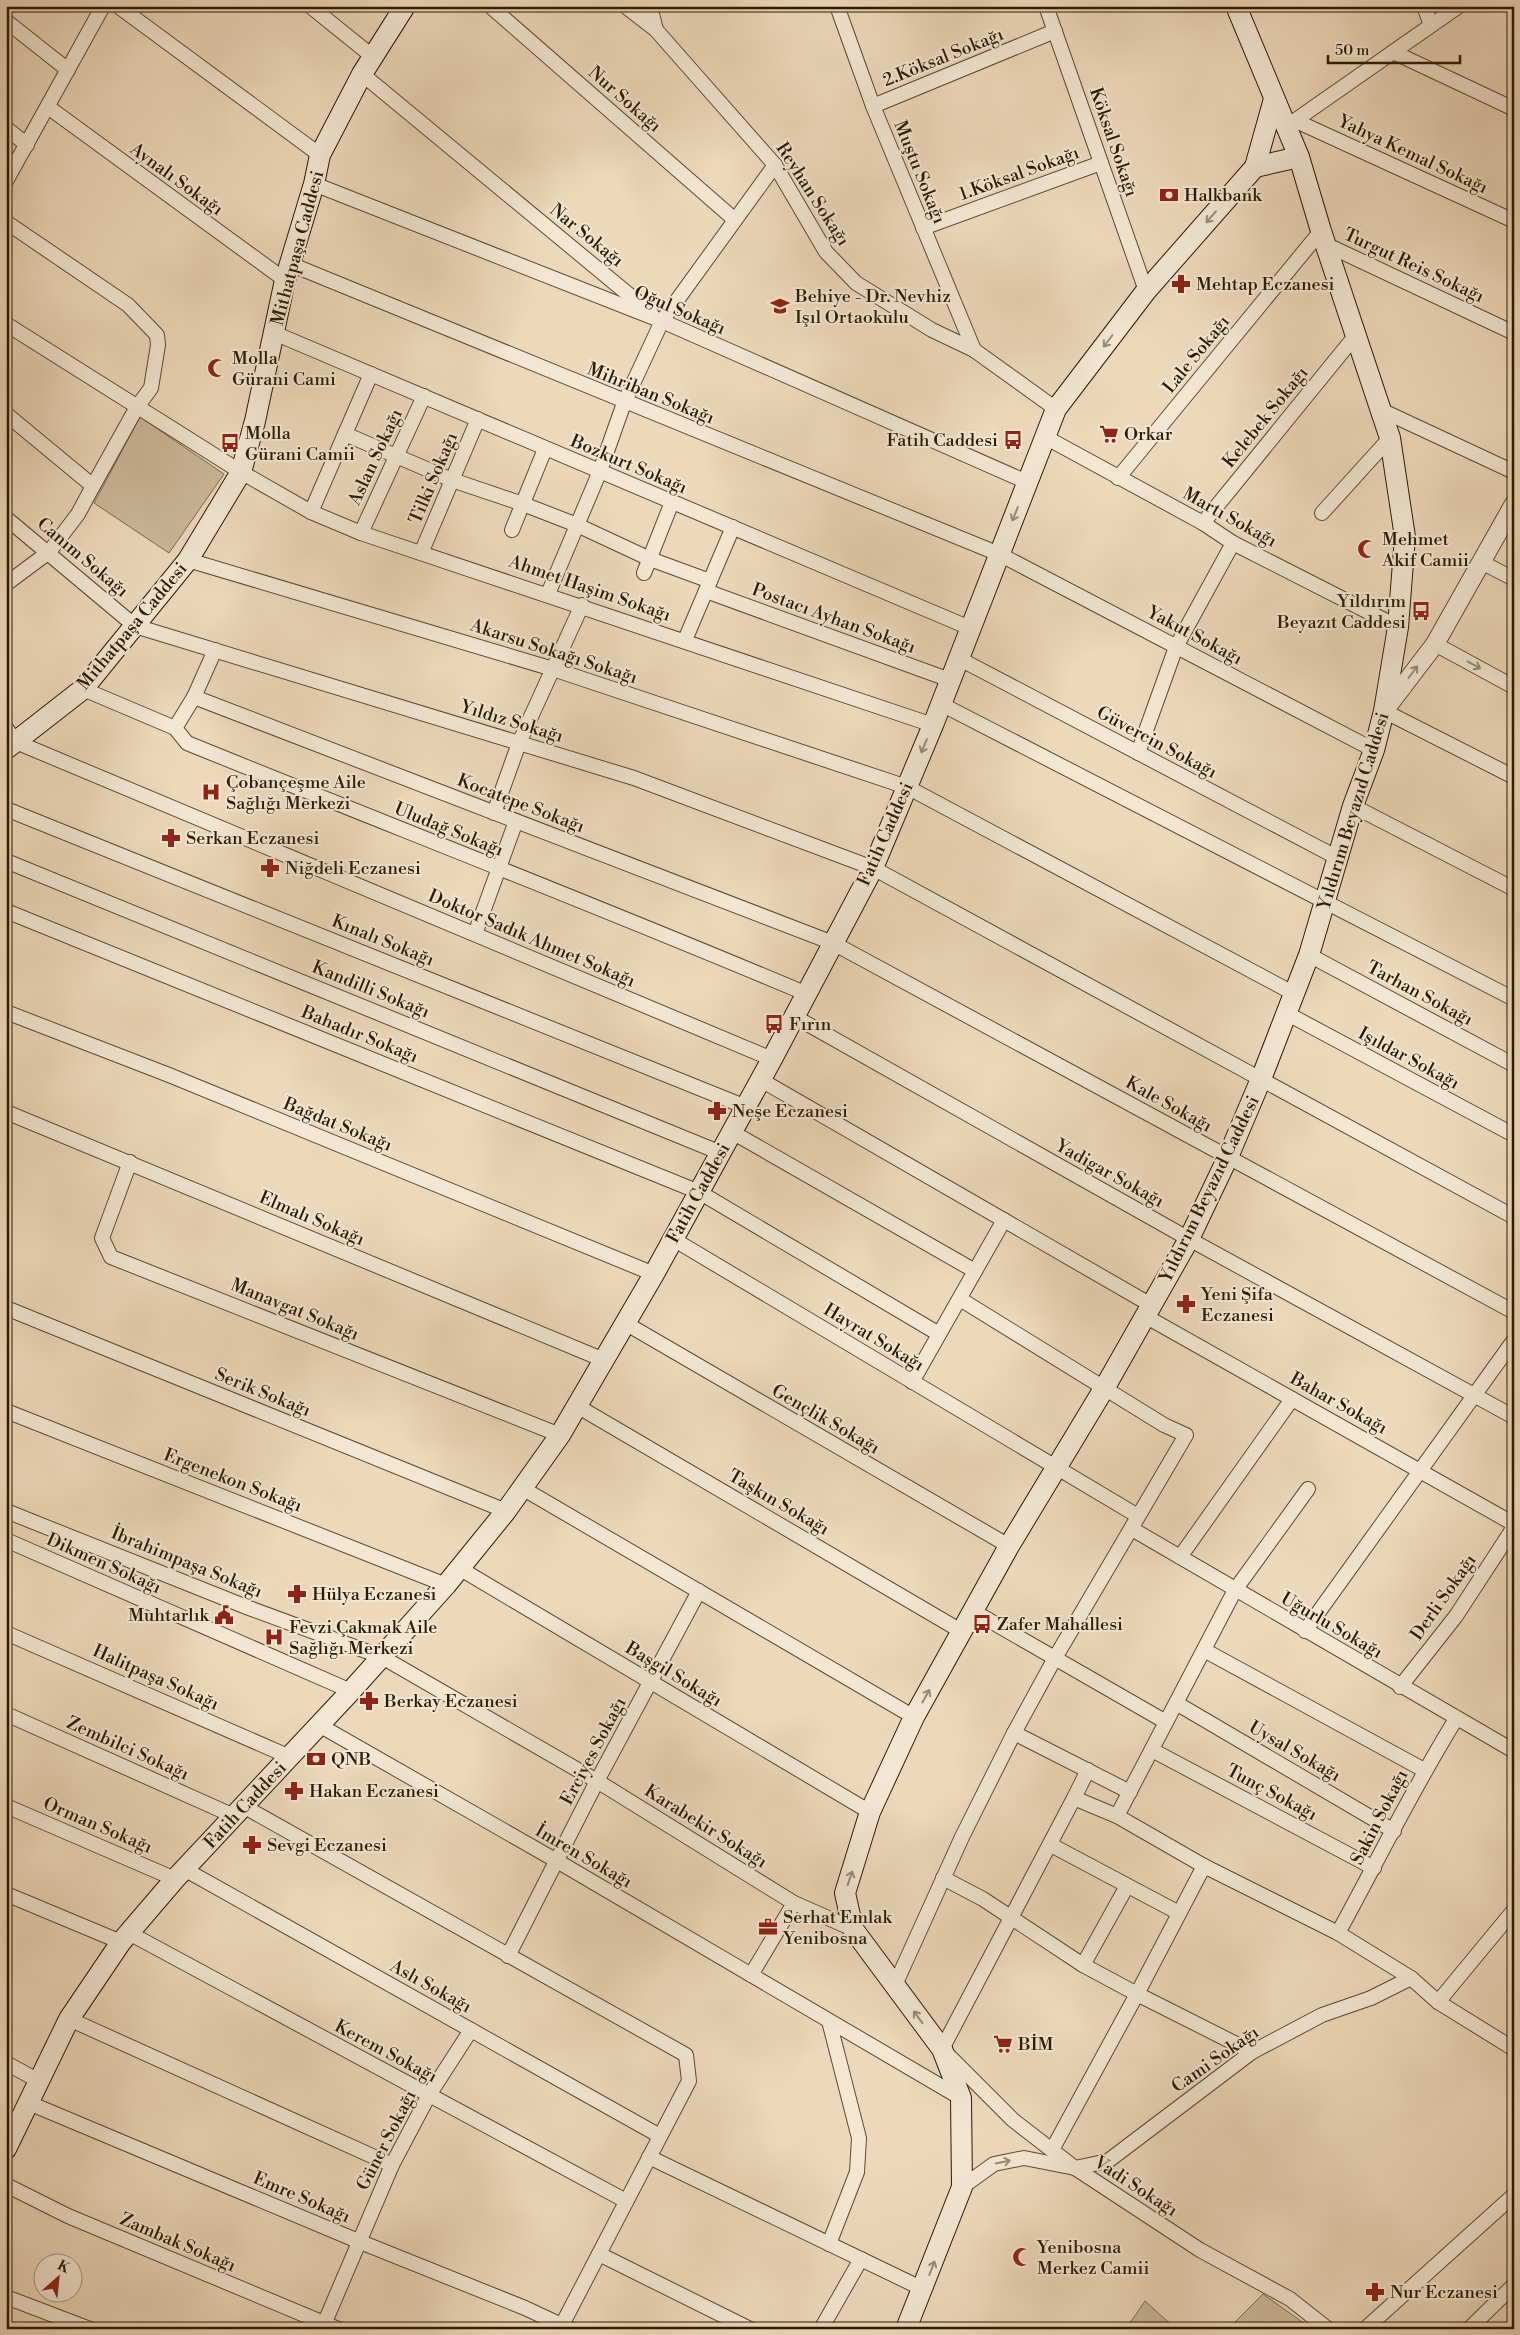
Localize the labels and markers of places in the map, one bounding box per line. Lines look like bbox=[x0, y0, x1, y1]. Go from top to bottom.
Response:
bank icon: Halkbank bbox=[1158, 184, 1180, 206]
place label: Halkbank bbox=[1184, 184, 1263, 207]
pharmacy icon: Mehtap Eczanesi bbox=[1170, 273, 1192, 295]
place label: Mehtap Eczanesi bbox=[1196, 273, 1335, 296]
place label: Behiye - Dr. Nevhiz Işıl Ortaokulu bbox=[794, 285, 951, 329]
school or university icon: Behiye - Dr. Nevhiz Işıl Ortaokulu bbox=[769, 295, 791, 317]
place label: Molla Gürani Cami bbox=[232, 347, 336, 391]
mosque icon: Molla Gürani Cami bbox=[206, 357, 228, 379]
place label: Molla Gürani Camii bbox=[245, 422, 355, 466]
supermarket icon: Orkar bbox=[1098, 423, 1120, 445]
place label: Orkar bbox=[1124, 423, 1173, 446]
place label: Fatih Caddesi bbox=[887, 429, 998, 452]
bus stop icon: Fatih Caddesi bbox=[1002, 429, 1024, 451]
bus stop icon: Molla Gürani Camii bbox=[219, 432, 241, 454]
place label: Mehmet Akif Camii bbox=[1381, 528, 1469, 572]
mosque icon: Mehmet Akif Camii bbox=[1356, 538, 1378, 560]
place label: Yıldırım Beyazıt Caddesi bbox=[1276, 590, 1406, 634]
bus stop icon: Yıldırım Beyazıt Caddesi bbox=[1410, 600, 1432, 622]
place label: Çobançeşme Aile Sağlığı Merkezi bbox=[226, 771, 366, 815]
hospital icon: Çobançeşme Aile Sağlığı Merkezi bbox=[200, 781, 222, 803]
pharmacy icon: Serkan Eczanesi bbox=[160, 827, 182, 849]
place label: Serkan Eczanesi bbox=[186, 827, 319, 850]
pharmacy icon: Niğdeli Eczanesi bbox=[259, 857, 281, 879]
place label: Niğdeli Eczanesi bbox=[285, 857, 421, 880]
bus stop icon: Fırın bbox=[763, 1013, 785, 1035]
place label: Fırın bbox=[789, 1013, 831, 1036]
pharmacy icon: Neşe Eczanesi bbox=[706, 1100, 728, 1122]
place label: Neşe Eczanesi bbox=[732, 1100, 848, 1123]
place label: Yeni Şifa Eczanesi bbox=[1200, 1283, 1274, 1327]
pharmacy icon: Yeni Şifa Eczanesi bbox=[1175, 1293, 1197, 1315]
pharmacy icon: Hülya Eczanesi bbox=[286, 1583, 308, 1605]
place label: Hülya Eczanesi bbox=[312, 1583, 437, 1606]
place label: Muhtarlık bbox=[128, 1604, 211, 1627]
public building icon: Muhtarlık bbox=[213, 1604, 235, 1626]
bus stop icon: Zafer Mahallesi bbox=[971, 1613, 993, 1635]
place label: Zafer Mahallesi bbox=[997, 1613, 1123, 1636]
place label: Fevzi Çakmak Aile Sağlığı Merkezi bbox=[289, 1616, 437, 1660]
hospital icon: Fevzi Çakmak Aile Sağlığı Merkezi bbox=[263, 1626, 285, 1648]
pharmacy icon: Berkay Eczanesi bbox=[358, 1690, 380, 1712]
place label: Berkay Eczanesi bbox=[383, 1690, 518, 1713]
bank icon: QNB bbox=[305, 1748, 327, 1770]
place label: QNB bbox=[331, 1748, 371, 1771]
pharmacy icon: Hakan Eczanesi bbox=[283, 1780, 305, 1802]
place label: Hakan Eczanesi bbox=[309, 1780, 439, 1803]
pharmacy icon: Sevgi Eczanesi bbox=[241, 1834, 263, 1856]
place label: Sevgi Eczanesi bbox=[267, 1834, 387, 1857]
place label: Serhat Emlak Yenibosna bbox=[782, 1906, 893, 1950]
office icon: Serhat Emlak Yenibosna bbox=[757, 1916, 779, 1938]
supermarket icon: BİM bbox=[992, 2033, 1014, 2055]
place label: BİM bbox=[1017, 2033, 1053, 2056]
place label: Yenibosna Merkez Camii bbox=[1036, 2236, 1149, 2280]
mosque icon: Yenibosna Merkez Camii bbox=[1011, 2246, 1033, 2268]
pharmacy icon: Nur Eczanesi bbox=[1364, 2281, 1386, 2303]
place label: Nur Eczanesi bbox=[1390, 2281, 1498, 2304]

